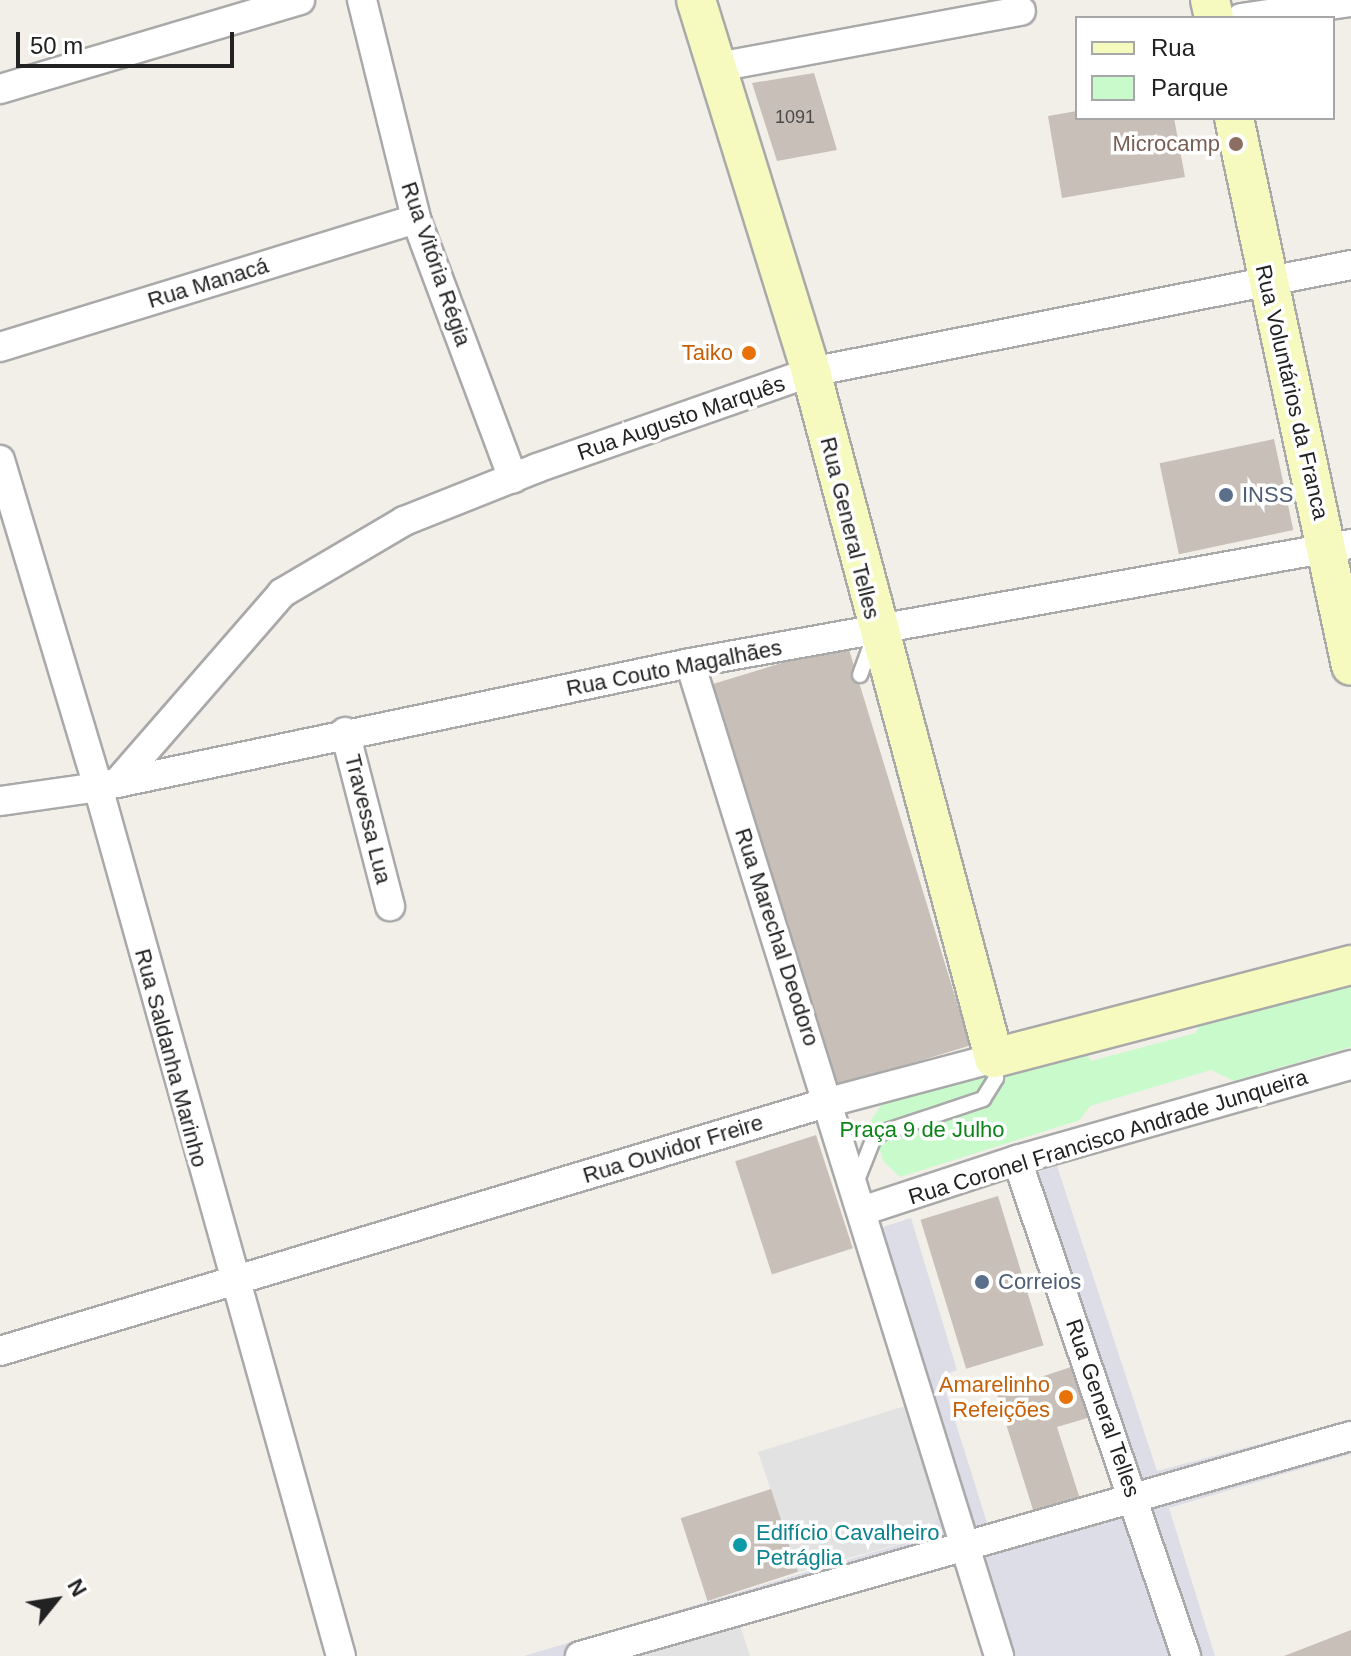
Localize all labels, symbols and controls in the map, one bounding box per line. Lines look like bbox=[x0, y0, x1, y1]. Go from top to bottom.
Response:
scale bar bbox=[20, 16, 238, 66]
legend bbox=[1075, 16, 1335, 120]
text: 50 m bbox=[30, 32, 83, 59]
text: Rua bbox=[1151, 34, 1195, 61]
text: Parque bbox=[1151, 74, 1228, 101]
house number: 1091 bbox=[775, 106, 815, 128]
place label: Microcamp bbox=[1112, 131, 1220, 157]
marker: Microcamp bbox=[1227, 135, 1245, 153]
street label: Rua Vitória Régia bbox=[396, 178, 476, 350]
street label: Rua Manacá bbox=[144, 252, 272, 314]
street label: Rua Voluntários da Franca bbox=[1250, 262, 1334, 522]
place label: Taiko bbox=[682, 340, 733, 366]
marker: Taiko bbox=[740, 344, 758, 362]
street label: Rua Augusto Marquês bbox=[573, 370, 789, 466]
street label: Rua General Telles bbox=[815, 434, 885, 622]
place label: INSS bbox=[1242, 482, 1293, 508]
marker: INSS bbox=[1217, 486, 1235, 504]
street label: Rua Couto Magalhães bbox=[564, 634, 784, 702]
street label: Travessa Lua bbox=[339, 752, 397, 886]
street label: Rua Marechal Deodoro bbox=[729, 825, 825, 1049]
street label: Rua Saldanha Marinho bbox=[129, 946, 213, 1170]
street label: Rua Coronel Francisco Andrade Junqueira bbox=[905, 1063, 1311, 1211]
street label: Rua Ouvidor Freire bbox=[580, 1109, 766, 1189]
park label: Praça 9 de Julho bbox=[839, 1117, 1005, 1143]
place label: Correios bbox=[998, 1269, 1081, 1295]
marker: Correios bbox=[973, 1273, 991, 1291]
street label: Rua General Telles bbox=[1060, 1315, 1146, 1501]
place label: Amarelinho Refeições bbox=[939, 1371, 1050, 1422]
marker: Amarelinho Refeições bbox=[1057, 1388, 1075, 1406]
place label: Edifício Cavalheiro Petráglia bbox=[756, 1519, 939, 1570]
marker: Edifício Cavalheiro Petráglia bbox=[731, 1536, 749, 1554]
north arrow bbox=[16, 1560, 96, 1640]
text: N bbox=[62, 1575, 92, 1601]

